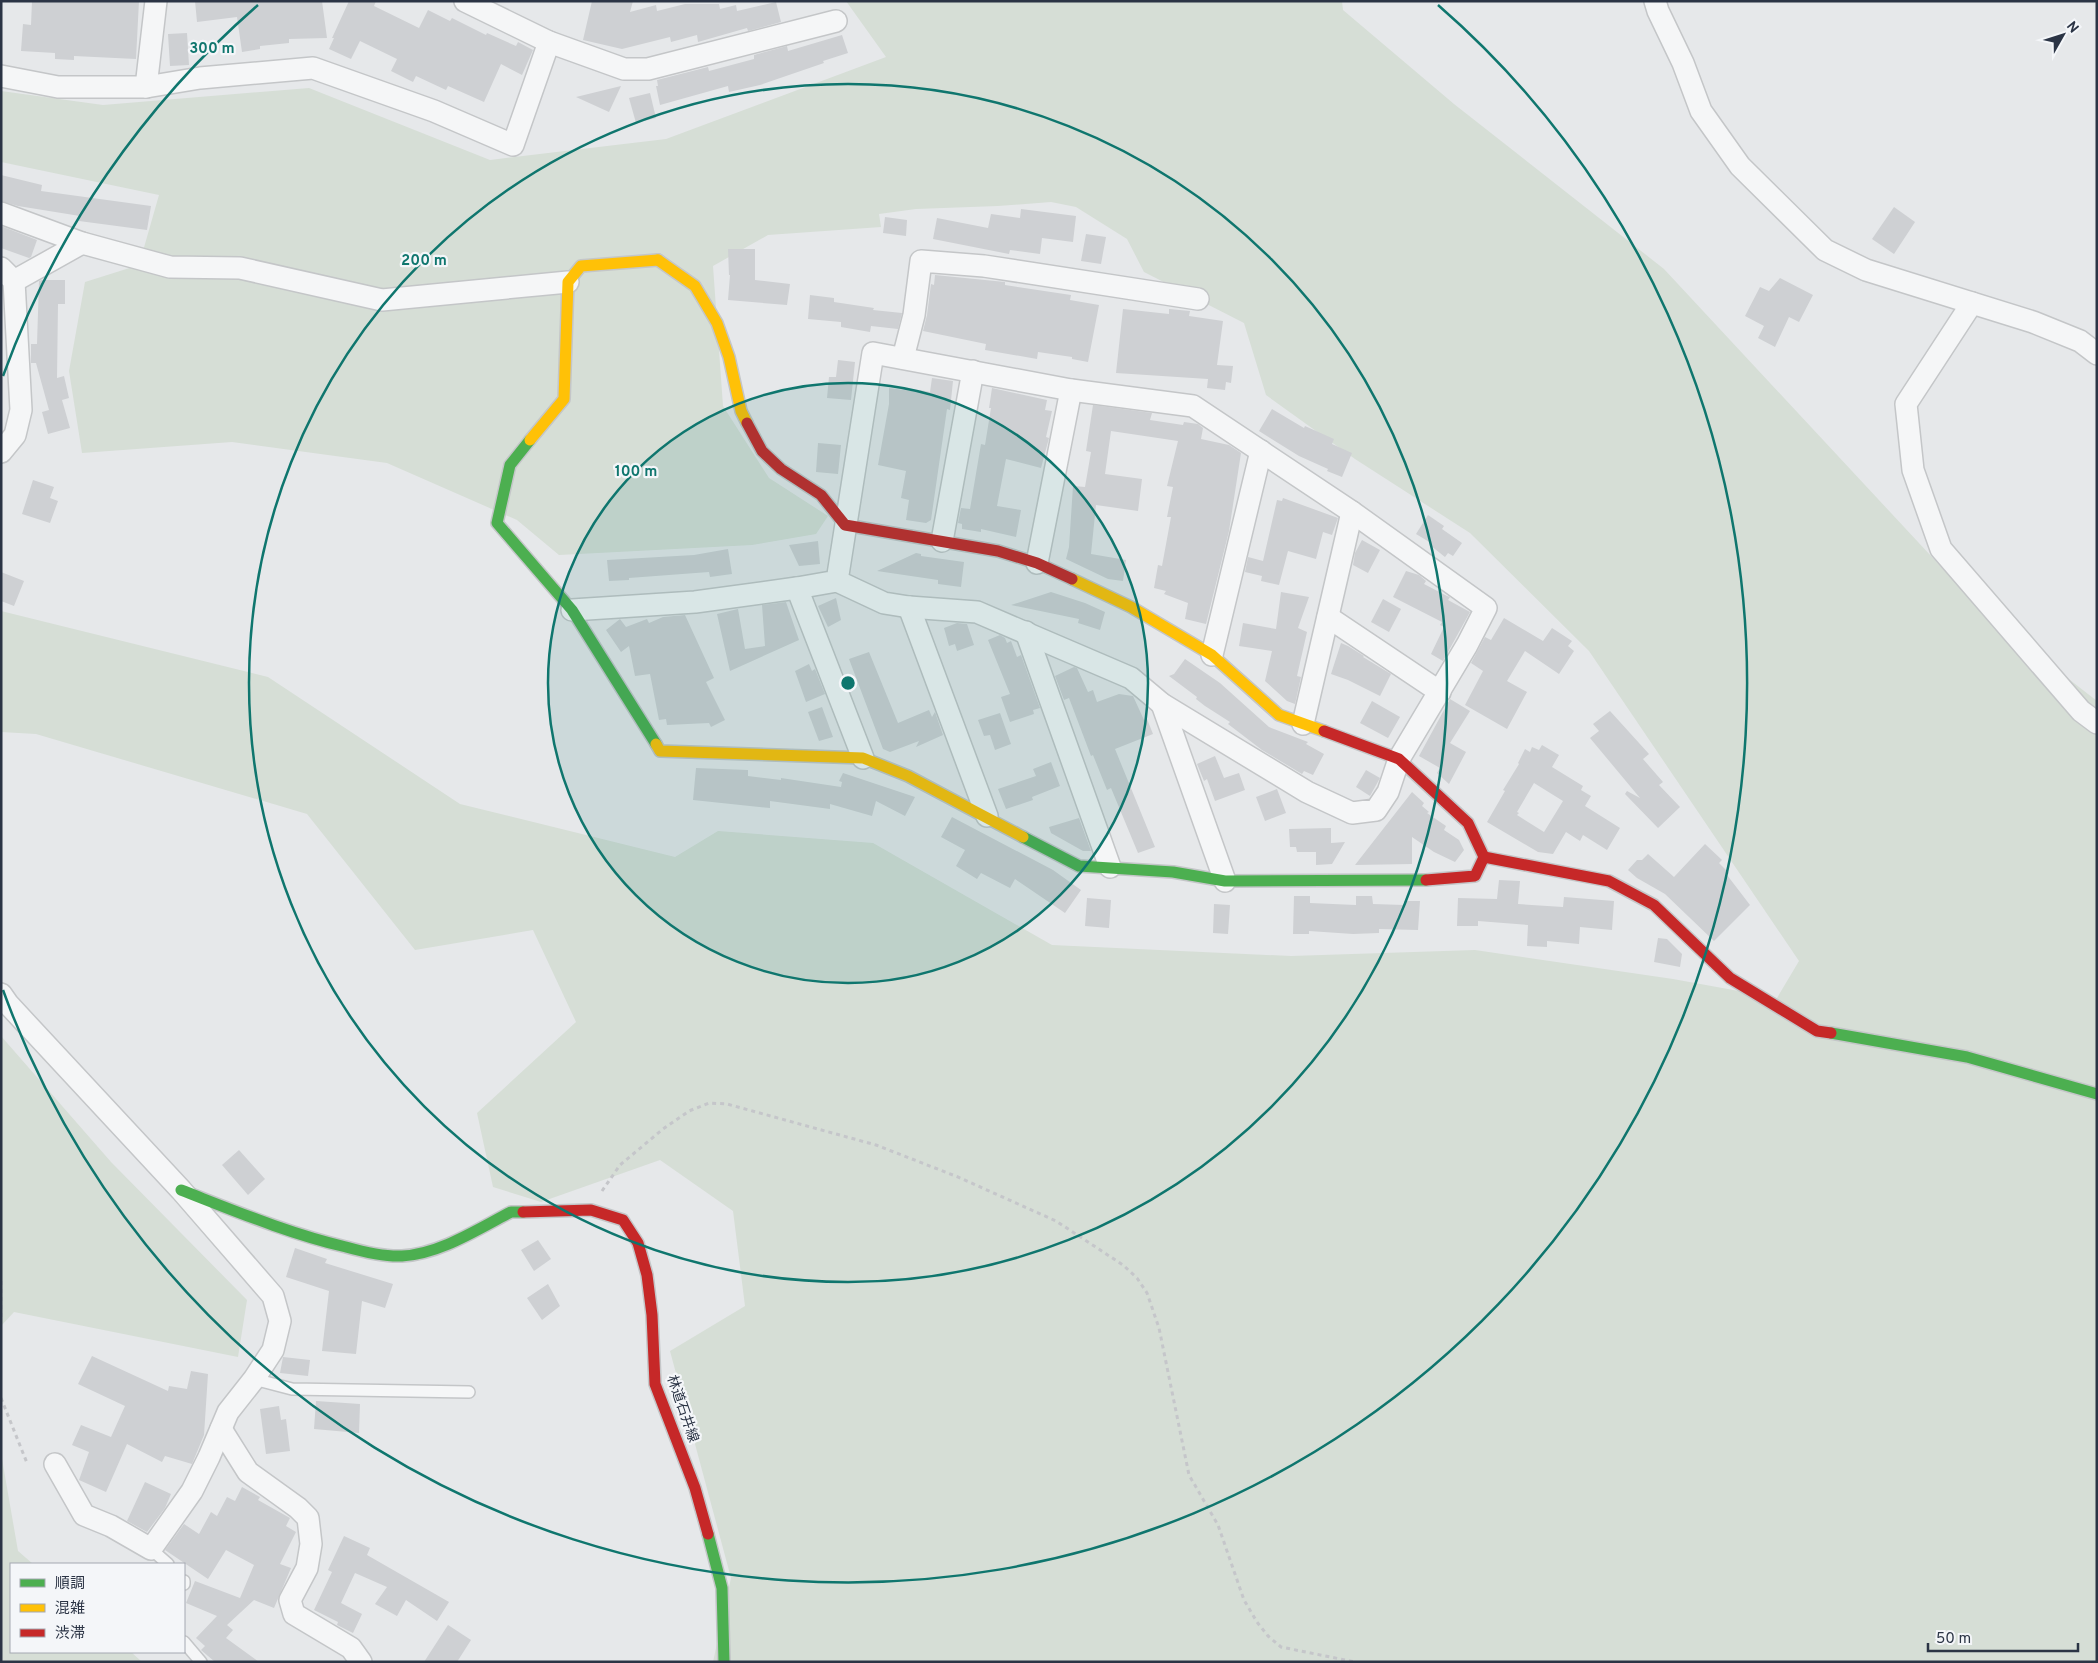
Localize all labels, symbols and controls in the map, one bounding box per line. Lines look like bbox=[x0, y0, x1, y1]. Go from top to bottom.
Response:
north arrow bbox=[2038, 10, 2088, 60]
text: N bbox=[2062, 19, 2082, 37]
text: 300 m bbox=[189, 40, 235, 59]
text: 200 m bbox=[401, 252, 447, 271]
text: 100 m bbox=[615, 463, 657, 482]
centre of rings bbox=[839, 674, 857, 692]
street label: 林道石井線 bbox=[663, 1373, 702, 1445]
legend bbox=[10, 1563, 185, 1653]
text: 順調 bbox=[55, 1575, 85, 1594]
text: 混雑 bbox=[55, 1600, 85, 1619]
scale bar bbox=[1928, 1620, 2078, 1652]
text: 渋滞 bbox=[55, 1625, 85, 1644]
text: 50 m bbox=[1936, 1630, 1971, 1649]

